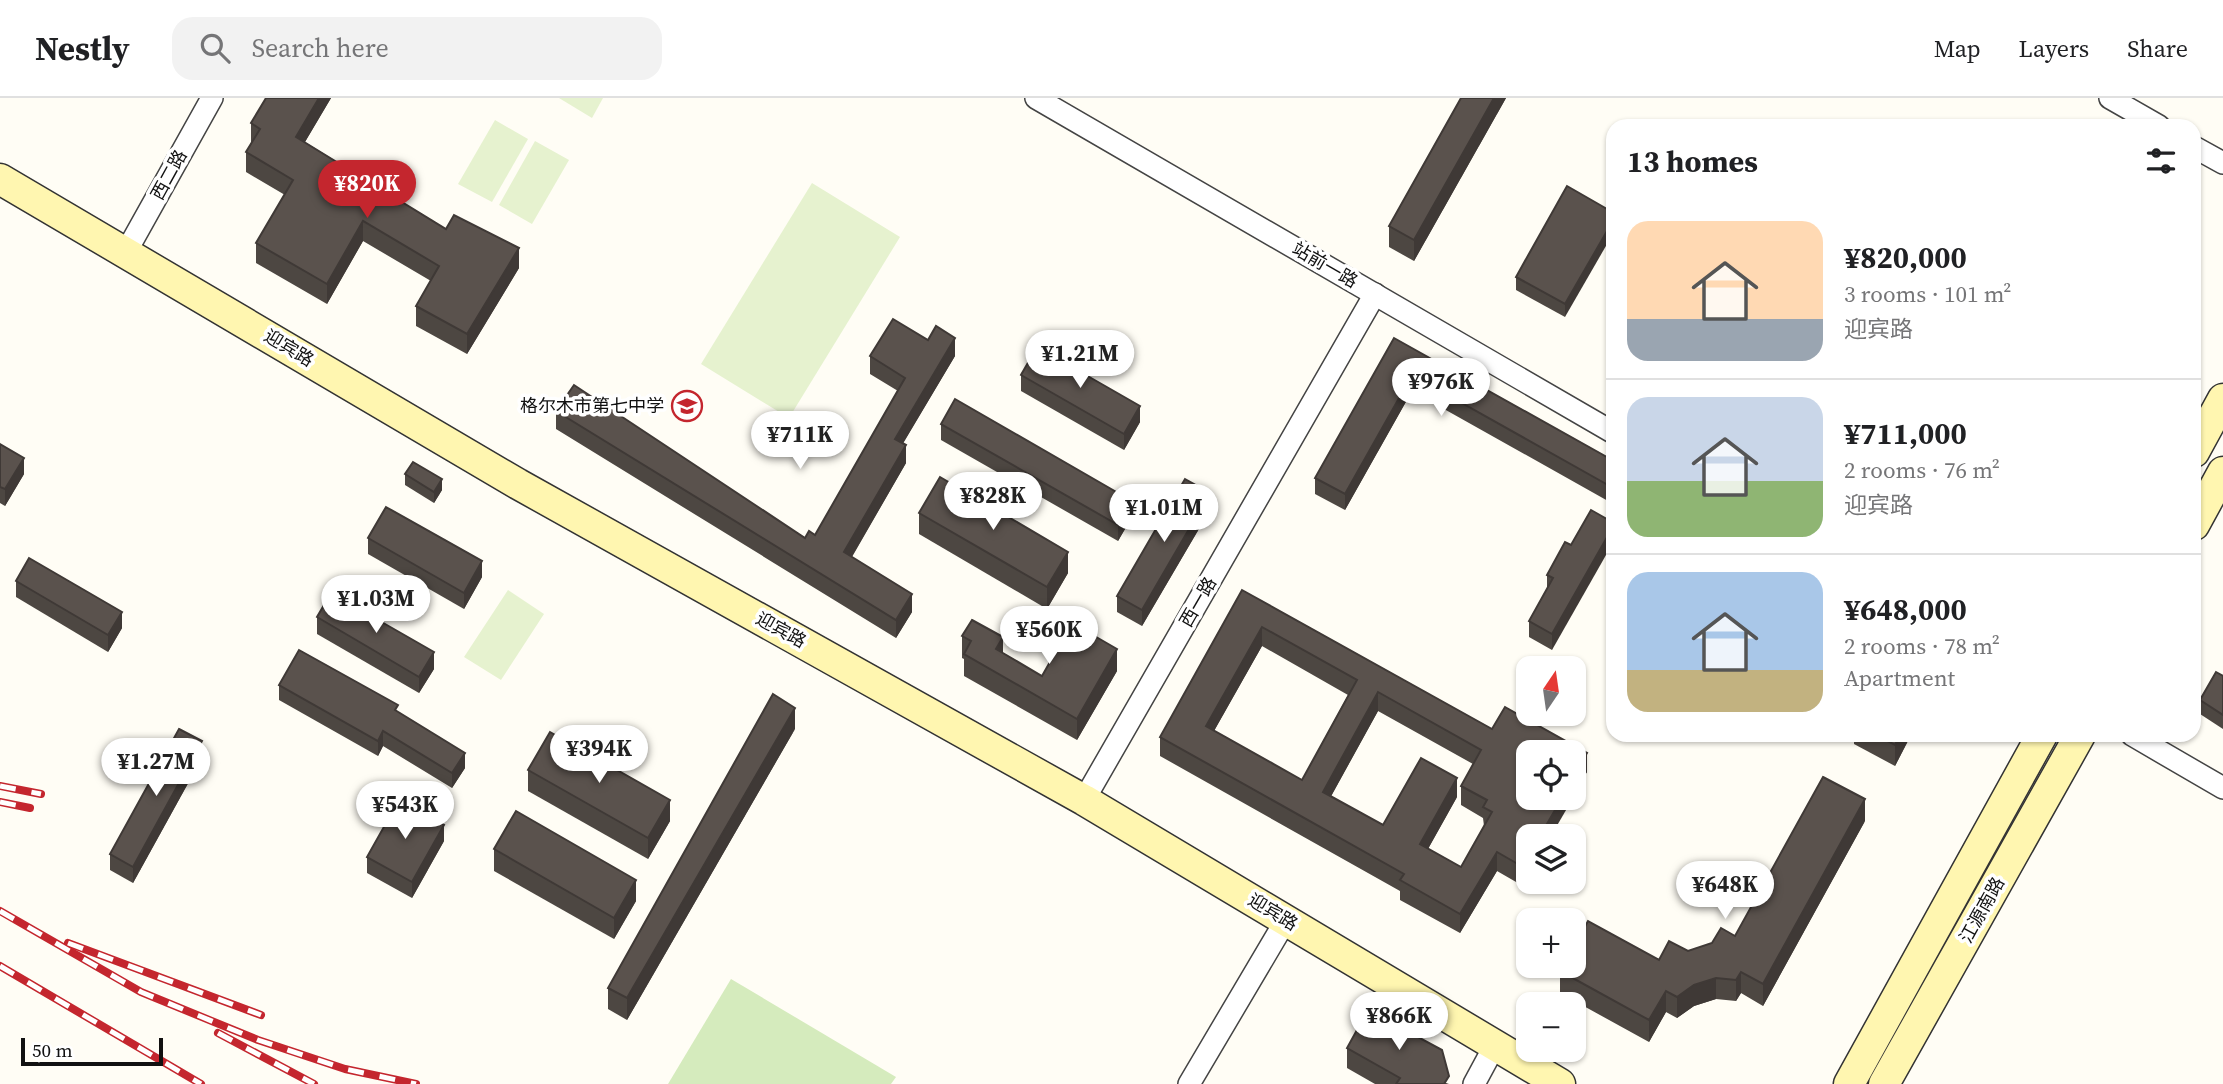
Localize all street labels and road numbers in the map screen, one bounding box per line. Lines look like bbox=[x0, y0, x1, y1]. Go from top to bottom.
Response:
street label: 西二路 bbox=[145, 145, 193, 204]
street label: 站前一路 bbox=[1288, 236, 1363, 293]
street label: 迎宾路 bbox=[260, 323, 319, 372]
street label: 西一路 bbox=[1173, 572, 1222, 631]
street label: 迎宾路 bbox=[752, 606, 811, 654]
street label: 江源南路 bbox=[1953, 872, 2010, 947]
street label: 迎宾路 bbox=[1244, 887, 1303, 936]

